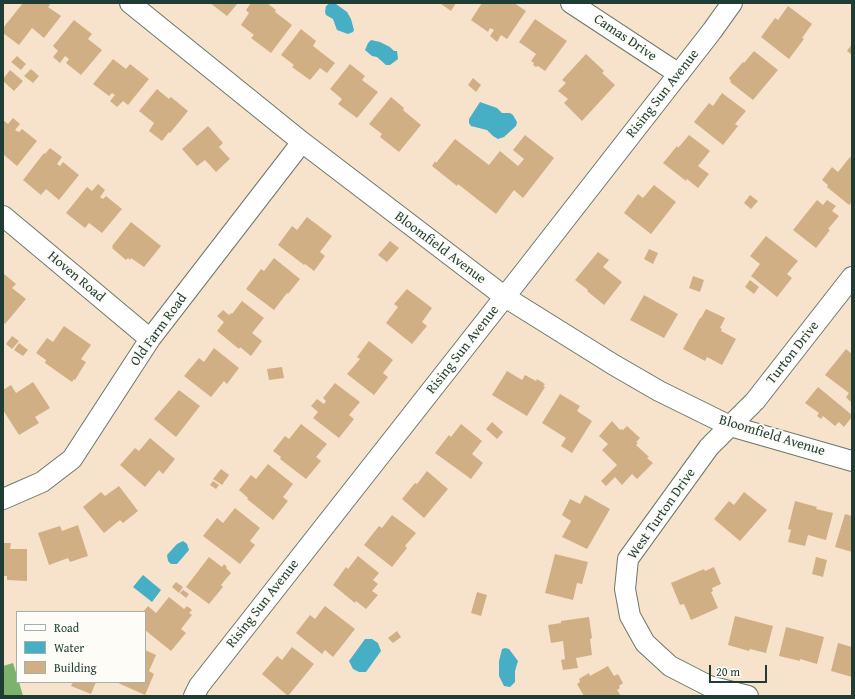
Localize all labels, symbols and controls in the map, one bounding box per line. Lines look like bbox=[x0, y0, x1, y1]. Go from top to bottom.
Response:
street label: Camas Drive bbox=[590, 11, 660, 65]
street label: Rising Sun Avenue bbox=[623, 46, 703, 142]
street label: Bloomfield Avenue bbox=[391, 208, 489, 288]
street label: Hoven Road bbox=[44, 248, 108, 306]
street label: Old Farm Road bbox=[127, 290, 191, 370]
street label: Rising Sun Avenue bbox=[423, 302, 503, 398]
street label: Turton Drive bbox=[763, 318, 823, 388]
street label: Bloomfield Avenue bbox=[717, 412, 827, 460]
street label: West Turton Drive bbox=[624, 465, 700, 563]
street label: Rising Sun Avenue bbox=[223, 556, 303, 652]
legend bbox=[16, 611, 146, 683]
text: Road bbox=[54, 619, 79, 636]
text: Water bbox=[54, 639, 84, 656]
scale bar bbox=[711, 657, 769, 683]
text: Building bbox=[54, 659, 97, 676]
text: 20 m bbox=[716, 663, 740, 680]

